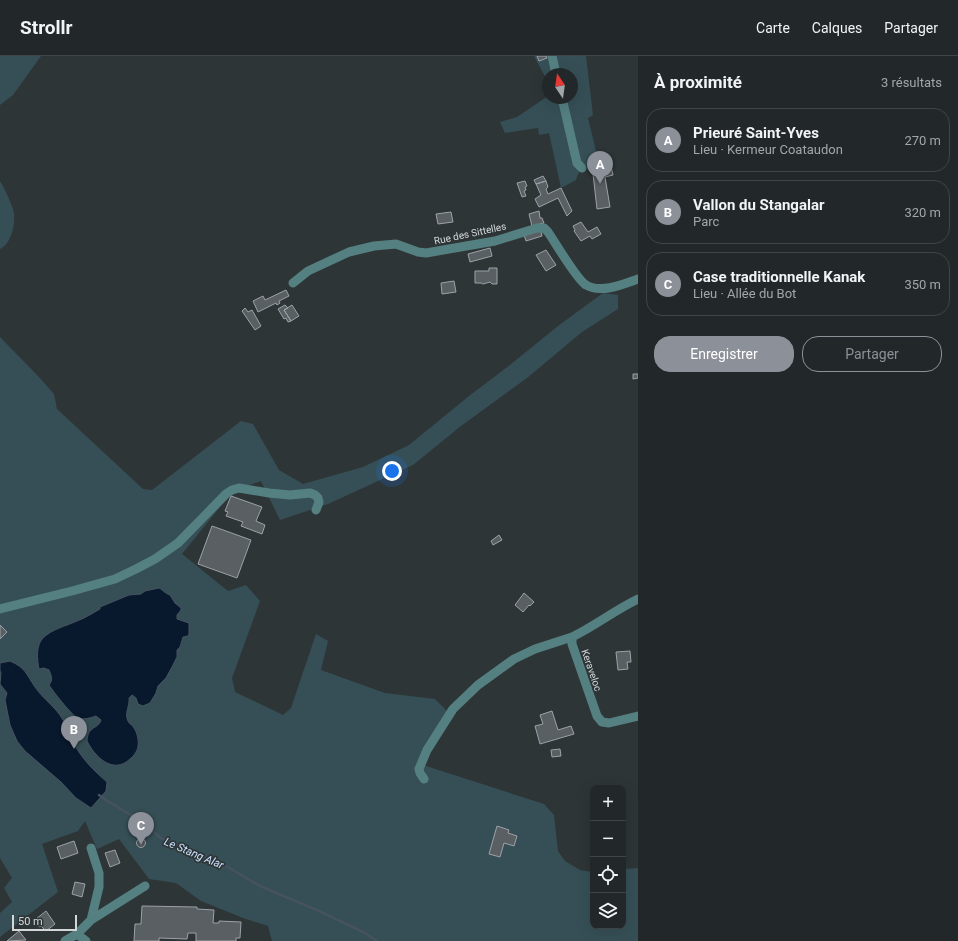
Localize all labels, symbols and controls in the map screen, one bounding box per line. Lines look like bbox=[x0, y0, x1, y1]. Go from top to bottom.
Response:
text: Strollr bbox=[20, 16, 73, 39]
text: Carte bbox=[756, 20, 790, 36]
text: Calques bbox=[812, 20, 862, 36]
text: Partager bbox=[884, 20, 938, 36]
north arrow bbox=[542, 68, 578, 104]
text: À proximité bbox=[654, 72, 742, 92]
text: 3 résultats bbox=[881, 75, 942, 90]
text: Prieuré Saint-Yves bbox=[693, 124, 819, 142]
text: A bbox=[664, 133, 672, 148]
text: 270 m bbox=[904, 133, 941, 148]
text: Lieu · Kermeur Coataudon bbox=[693, 142, 843, 157]
pin: A bbox=[587, 151, 613, 184]
text: Vallon du Stangalar bbox=[693, 196, 824, 214]
text: B bbox=[664, 205, 672, 220]
text: 320 m bbox=[904, 205, 941, 220]
text: Parc bbox=[693, 214, 719, 229]
street label: Rue des Sittelles bbox=[433, 220, 507, 247]
text: Case traditionnelle Kanak bbox=[693, 268, 865, 286]
text: C bbox=[664, 277, 672, 292]
text: 350 m bbox=[904, 277, 941, 292]
text: Lieu · Allée du Bot bbox=[693, 286, 796, 301]
button: Enregistrer bbox=[654, 336, 794, 372]
button: Partager bbox=[802, 336, 942, 372]
your location bbox=[382, 461, 402, 481]
street label: Keraveloc bbox=[579, 648, 604, 693]
pin: B bbox=[61, 716, 87, 749]
map controls bbox=[590, 785, 626, 929]
button: + bbox=[590, 785, 626, 821]
pin: C bbox=[128, 812, 154, 845]
button: − bbox=[590, 821, 626, 857]
water label: Le Stang Alar bbox=[162, 835, 226, 872]
button: locate bbox=[590, 857, 626, 893]
button: layers bbox=[590, 893, 626, 929]
scale bar bbox=[12, 913, 77, 932]
text: 50 m bbox=[18, 915, 43, 928]

